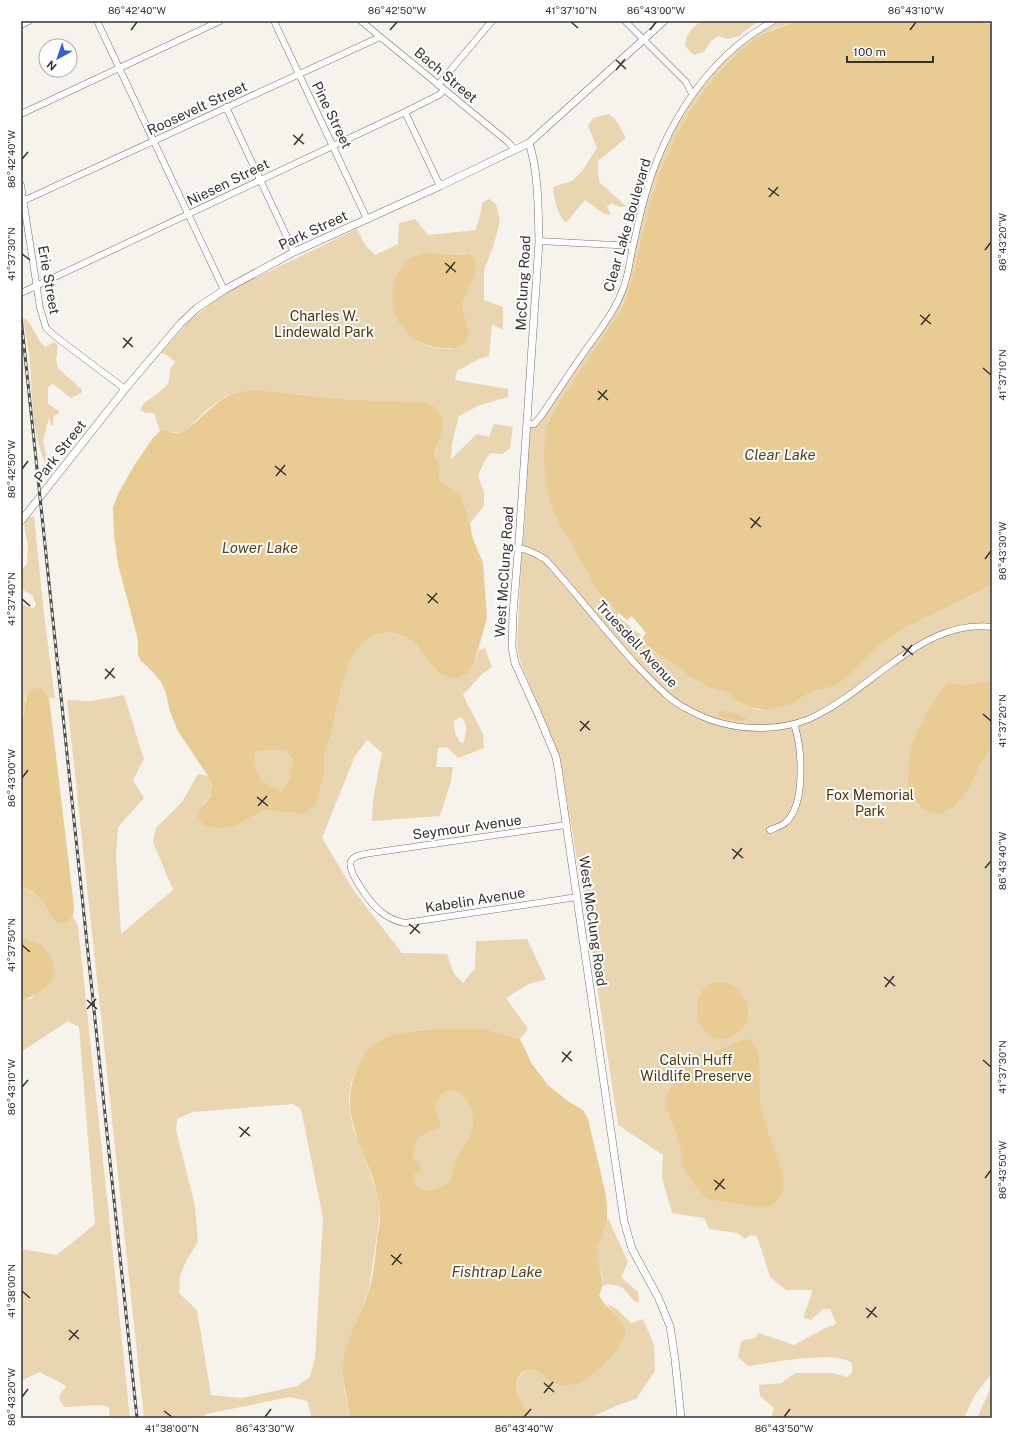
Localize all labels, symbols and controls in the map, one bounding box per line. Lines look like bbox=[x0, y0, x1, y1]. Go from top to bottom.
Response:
text: 86°42'40"W bbox=[108, 4, 167, 16]
text: 86°42'50"W bbox=[368, 4, 427, 16]
text: 41°37'10"N bbox=[545, 4, 597, 16]
text: 86°43'00"W bbox=[627, 4, 686, 16]
text: 86°43'10"W bbox=[888, 4, 945, 16]
north arrow bbox=[38, 38, 78, 78]
scale bar bbox=[847, 38, 933, 64]
street label: Bach Street bbox=[411, 44, 481, 106]
text: 100 m bbox=[853, 45, 886, 59]
text: N bbox=[44, 58, 59, 73]
street label: Roosevelt Street bbox=[145, 78, 249, 138]
street label: Pine Street bbox=[309, 79, 355, 151]
text: 86°42'40"W bbox=[5, 129, 17, 188]
street label: Niesen Street bbox=[184, 155, 272, 209]
street label: Clear Lake Boulevard bbox=[600, 156, 654, 294]
street label: Park Street bbox=[276, 207, 350, 253]
text: 86°43'20"W bbox=[996, 212, 1008, 271]
text: 41°37'30"N bbox=[5, 227, 17, 281]
street label: McClung Road bbox=[513, 235, 533, 331]
street label: Erie Street bbox=[35, 244, 63, 316]
park label: Charles W. Lindewald Park bbox=[274, 308, 374, 340]
text: 41°37'10"N bbox=[996, 349, 1008, 401]
street label: Park Street bbox=[31, 417, 89, 485]
text: 86°42'50"W bbox=[5, 439, 17, 498]
water label: Clear Lake bbox=[744, 446, 816, 463]
street label: West McClung Road bbox=[491, 506, 517, 638]
text: 86°43'30"W bbox=[996, 521, 1008, 580]
water label: Lower Lake bbox=[222, 539, 298, 556]
text: 41°37'40"N bbox=[5, 572, 17, 626]
street label: Truesdell Avenue bbox=[593, 597, 681, 691]
text: 41°37'20"N bbox=[996, 694, 1008, 748]
text: 86°43'00"W bbox=[5, 748, 17, 807]
park label: Fox Memorial Park bbox=[826, 787, 914, 819]
street label: Seymour Avenue bbox=[411, 811, 523, 843]
text: 86°43'40"W bbox=[996, 831, 1008, 890]
street label: West McClung Road bbox=[576, 855, 610, 987]
street label: Kabelin Avenue bbox=[424, 884, 526, 916]
text: 41°37'50"N bbox=[5, 918, 17, 972]
text: 41°37'30"N bbox=[996, 1040, 1008, 1094]
park label: Calvin Huff Wildlife Preserve bbox=[640, 1052, 752, 1084]
text: 86°43'10"W bbox=[5, 1058, 17, 1115]
text: 86°43'50"W bbox=[996, 1140, 1008, 1199]
water label: Fishtrap Lake bbox=[452, 1263, 543, 1280]
text: 41°38'00"N bbox=[5, 1264, 17, 1318]
text: 86°43'20"W bbox=[5, 1367, 17, 1426]
text: 41°38'00"N bbox=[145, 1422, 199, 1434]
text: 86°43'30"W bbox=[236, 1422, 295, 1434]
text: 86°43'40"W bbox=[495, 1422, 554, 1434]
text: 86°43'50"W bbox=[755, 1422, 814, 1434]

